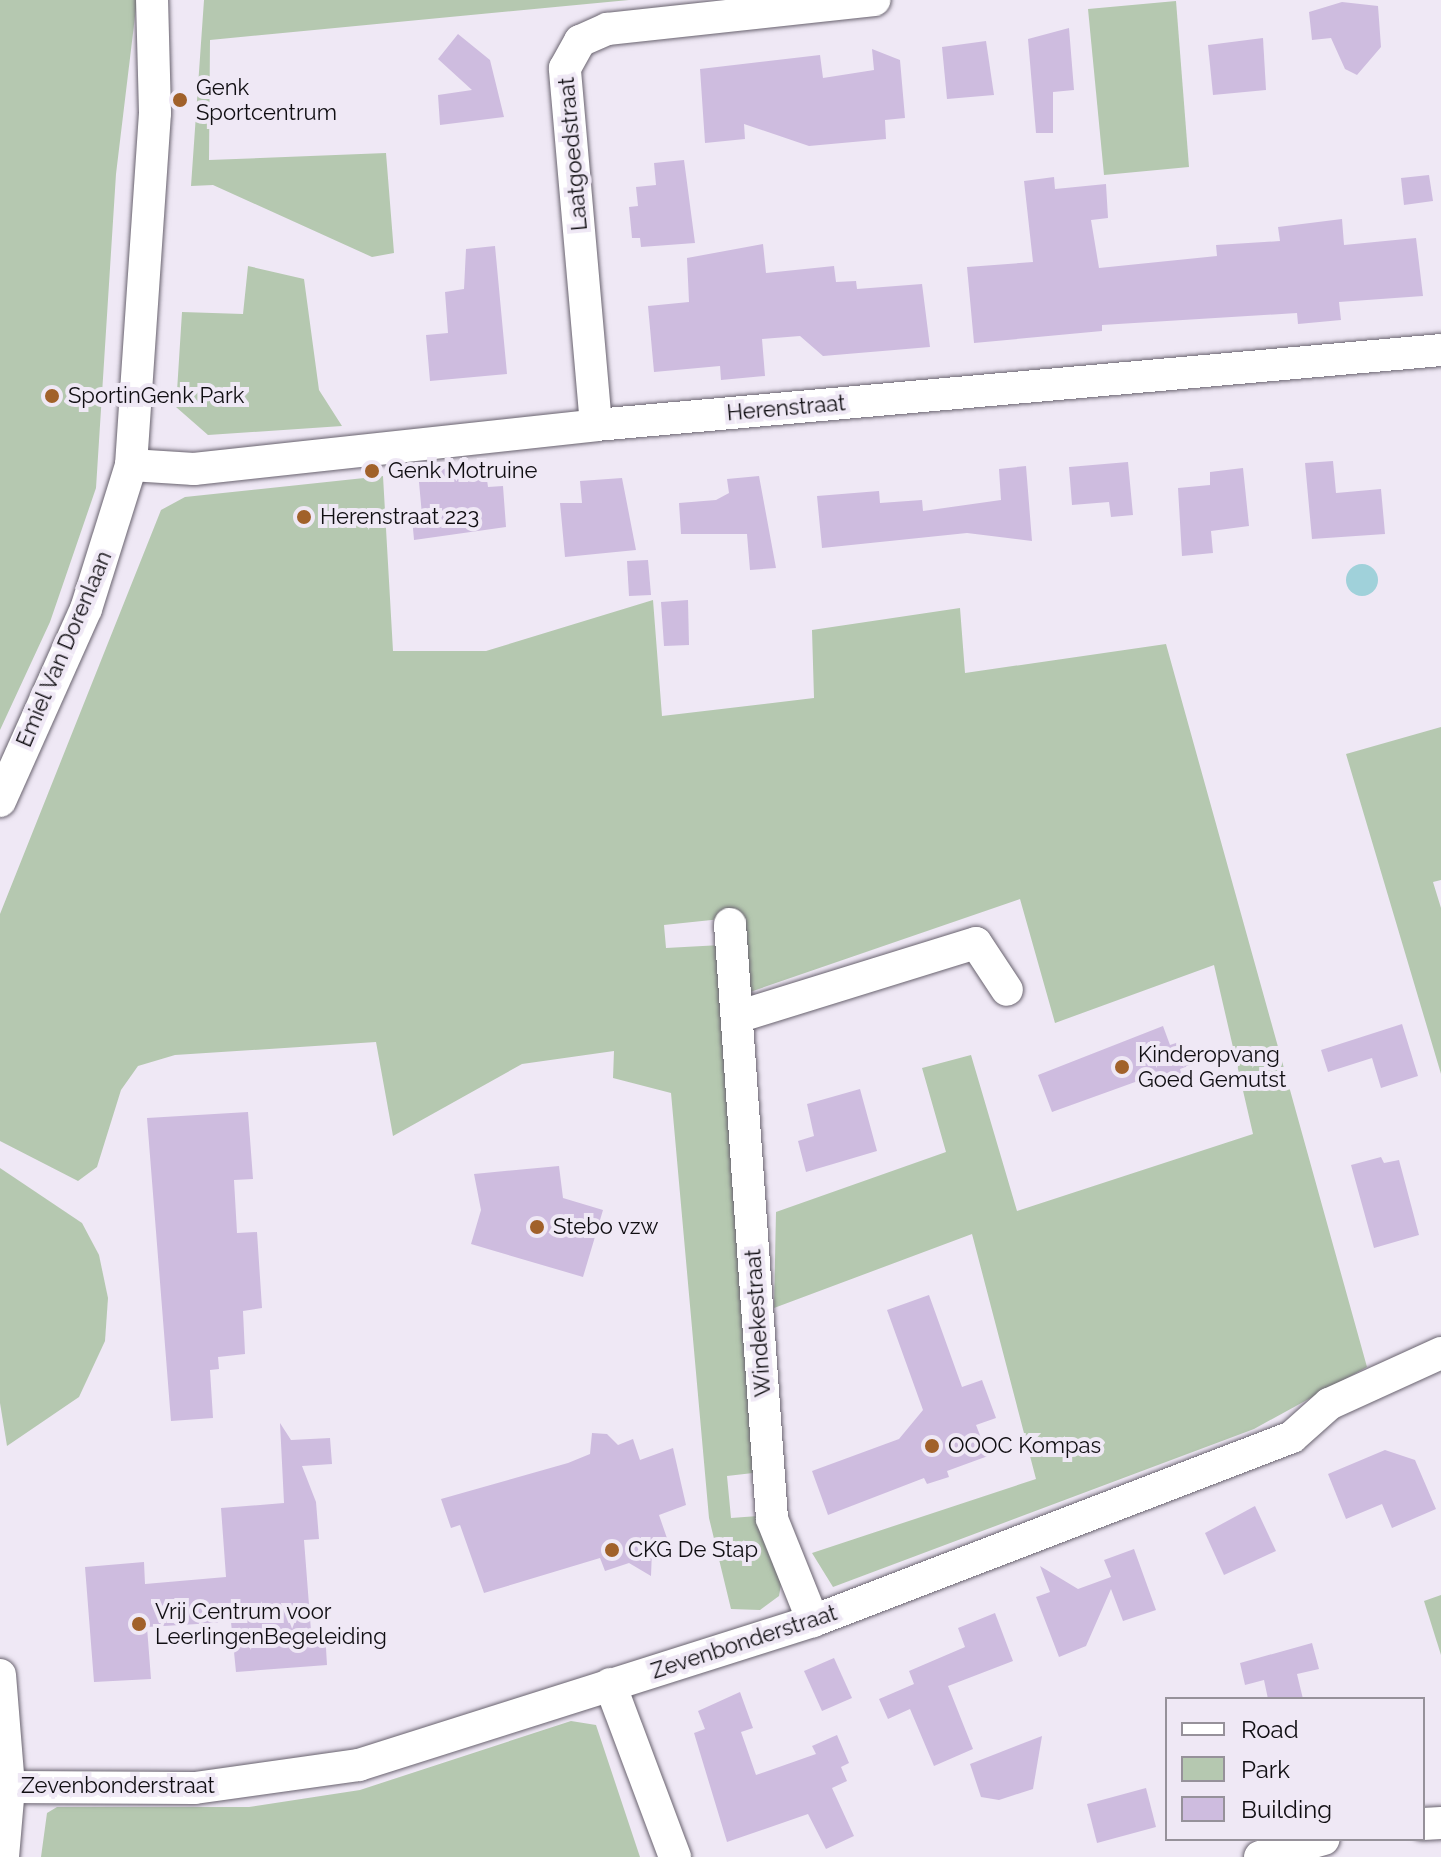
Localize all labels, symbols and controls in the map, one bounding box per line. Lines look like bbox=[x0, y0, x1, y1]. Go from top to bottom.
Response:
place label: Genk Sportcentrum bbox=[196, 74, 337, 126]
street label: Laatgoedstraat bbox=[553, 76, 593, 232]
marker: Genk Sportcentrum bbox=[171, 91, 189, 109]
place label: SportinGenk Park bbox=[68, 383, 244, 409]
marker: SportinGenk Park bbox=[43, 387, 61, 405]
street label: Herenstraat bbox=[726, 390, 846, 426]
place label: Genk Motruine bbox=[388, 458, 537, 484]
marker: Genk Motruine bbox=[363, 462, 381, 480]
place label: Herenstraat 223 bbox=[320, 504, 479, 530]
marker: Herenstraat 223 bbox=[295, 508, 313, 526]
street label: Emiel Van Dorenlaan bbox=[10, 546, 118, 752]
place label: Kinderopvang Goed Gemutst bbox=[1138, 1041, 1286, 1092]
marker: Kinderopvang Goed Gemutst bbox=[1113, 1058, 1131, 1076]
place label: Stebo vzw bbox=[553, 1214, 659, 1240]
marker: Stebo vzw bbox=[528, 1218, 546, 1236]
street label: Windekestraat bbox=[740, 1248, 776, 1398]
place label: OOOC Kompas bbox=[948, 1433, 1101, 1459]
marker: OOOC Kompas bbox=[923, 1437, 941, 1455]
place label: CKG De Stap bbox=[628, 1537, 758, 1563]
marker: CKG De Stap bbox=[603, 1541, 621, 1559]
place label: Vrij Centrum voor LeerlingenBegeleiding bbox=[155, 1598, 387, 1650]
street label: Zevenbonderstraat bbox=[648, 1599, 840, 1685]
marker: Vrij Centrum voor LeerlingenBegeleiding bbox=[130, 1615, 148, 1633]
legend bbox=[1165, 1697, 1425, 1841]
text: Road bbox=[1241, 1715, 1299, 1744]
text: Park bbox=[1241, 1755, 1290, 1784]
street label: Zevenbonderstraat bbox=[21, 1773, 215, 1799]
text: Building bbox=[1241, 1795, 1332, 1824]

